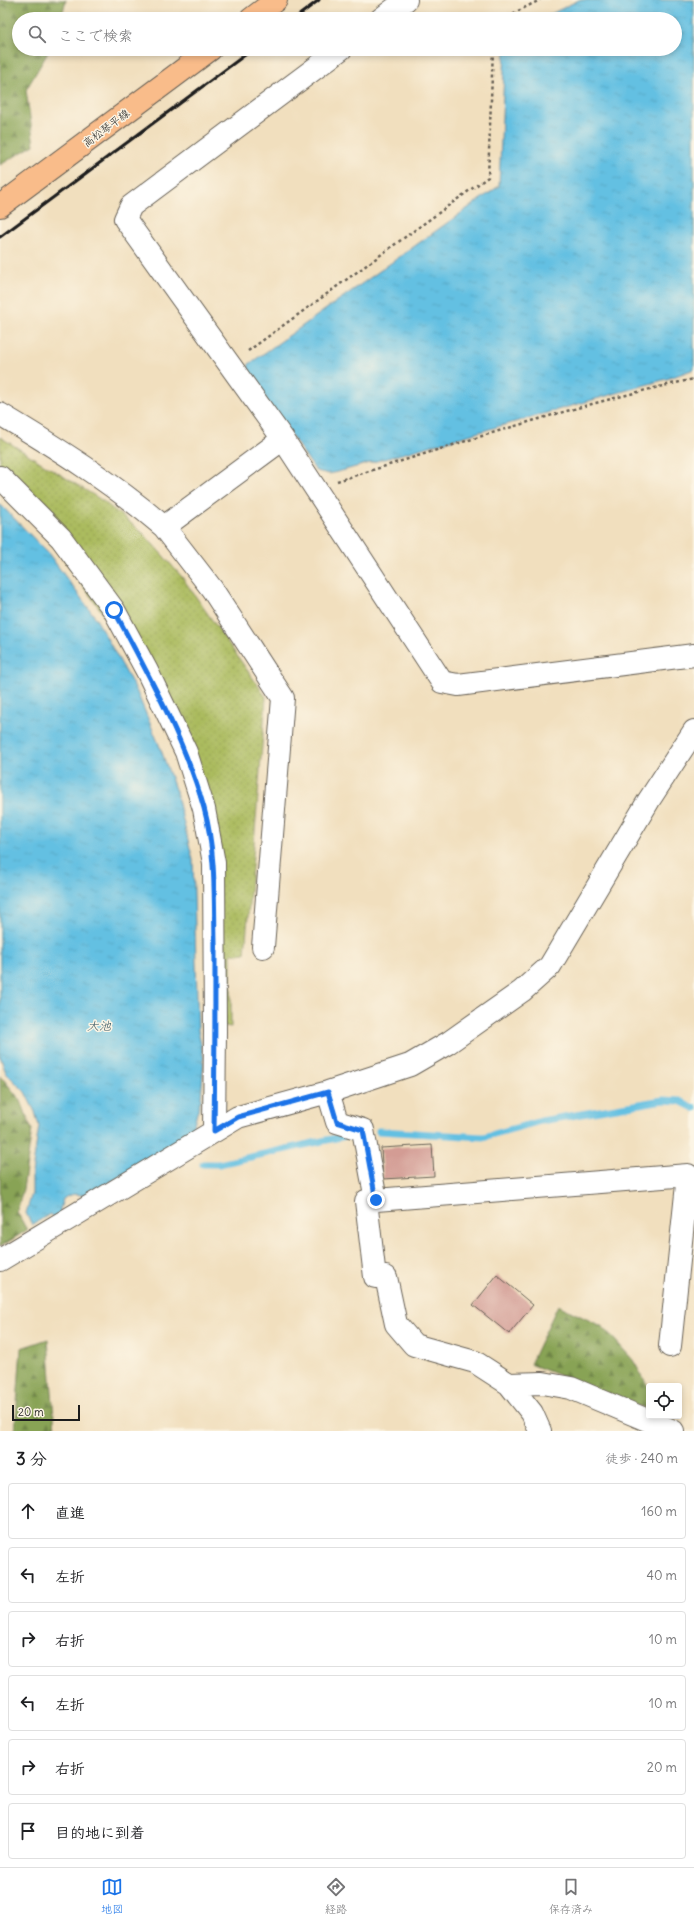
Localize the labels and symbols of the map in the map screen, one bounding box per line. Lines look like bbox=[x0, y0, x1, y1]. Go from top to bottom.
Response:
street label: 高松琴平線 bbox=[80, 106, 132, 150]
route start bbox=[105, 601, 123, 619]
water label: 大池 bbox=[87, 1018, 112, 1033]
route end bbox=[367, 1191, 385, 1209]
scale bar bbox=[12, 1403, 80, 1422]

